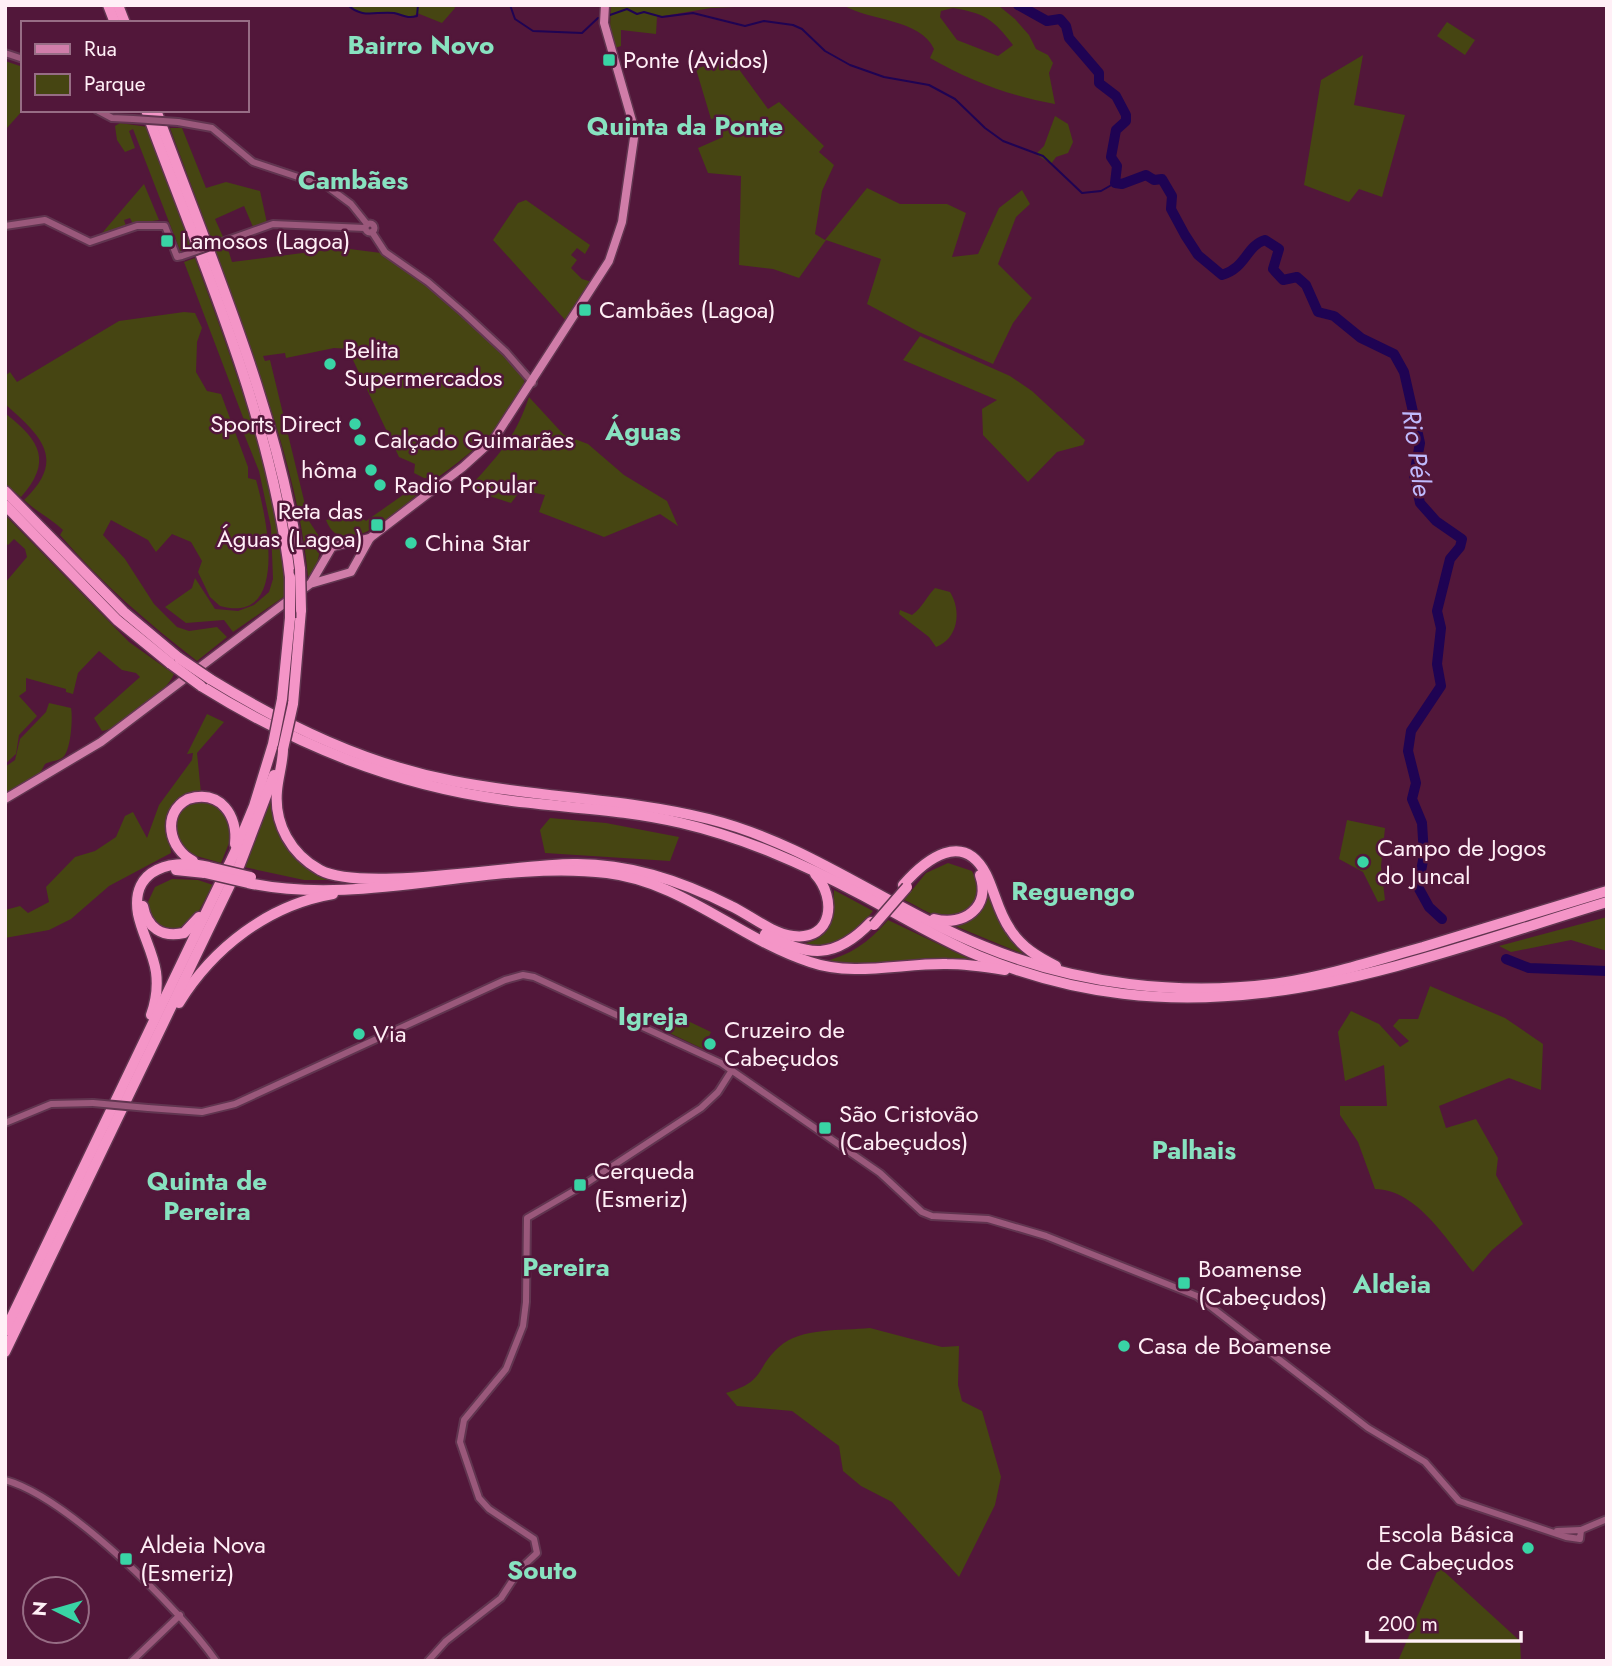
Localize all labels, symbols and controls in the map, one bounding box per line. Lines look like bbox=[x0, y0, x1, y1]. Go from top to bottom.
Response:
legend bbox=[21, 21, 248, 112]
district label: Bairro Novo bbox=[348, 26, 494, 64]
text: Rua bbox=[84, 34, 117, 64]
place label: Ponte (Avidos) bbox=[623, 42, 769, 77]
marker: Ponte (Avidos) bbox=[601, 52, 617, 68]
text: Parque bbox=[84, 69, 146, 99]
district label: Quinta da Ponte bbox=[587, 107, 783, 145]
district label: Cambães bbox=[298, 161, 408, 199]
place label: Lamosos (Lagoa) bbox=[181, 223, 350, 258]
marker: Lamosos (Lagoa) bbox=[159, 233, 175, 249]
place label: Cambães (Lagoa) bbox=[599, 292, 776, 327]
marker: Cambães (Lagoa) bbox=[577, 302, 593, 318]
place label: Belita Supermercados bbox=[344, 332, 502, 395]
marker: Belita Supermercados bbox=[322, 356, 338, 372]
place label: Sports Direct bbox=[210, 406, 341, 441]
water label: Rio Péle bbox=[1392, 407, 1442, 499]
district label: Águas bbox=[604, 412, 681, 450]
marker: Sports Direct bbox=[347, 416, 363, 432]
place label: Calçado Guimarães bbox=[374, 422, 574, 457]
marker: Calçado Guimarães bbox=[352, 432, 368, 448]
place label: hôma bbox=[301, 452, 357, 487]
marker: hôma bbox=[363, 462, 379, 478]
place label: Radio Popular bbox=[394, 467, 537, 502]
marker: Radio Popular bbox=[372, 477, 388, 493]
place label: Reta das Águas (Lagoa) bbox=[217, 493, 363, 556]
marker: Reta das Águas (Lagoa) bbox=[369, 517, 385, 533]
place label: China Star bbox=[425, 525, 531, 560]
marker: China Star bbox=[403, 535, 419, 551]
place label: Campo de Jogos do Juncal bbox=[1377, 830, 1546, 893]
marker: Campo de Jogos do Juncal bbox=[1355, 854, 1371, 870]
district label: Reguengo bbox=[1011, 872, 1135, 910]
district label: Igreja bbox=[618, 997, 688, 1035]
place label: Cruzeiro de Cabeçudos bbox=[724, 1012, 845, 1075]
place label: Via bbox=[373, 1016, 407, 1051]
marker: Via bbox=[351, 1026, 367, 1042]
marker: Cruzeiro de Cabeçudos bbox=[702, 1036, 718, 1052]
place label: São Cristovão (Cabeçudos) bbox=[839, 1096, 979, 1159]
marker: São Cristovão (Cabeçudos) bbox=[817, 1120, 833, 1136]
district label: Palhais bbox=[1152, 1131, 1236, 1169]
place label: Cerqueda (Esmeriz) bbox=[594, 1153, 695, 1216]
district label: Quinta de Pereira bbox=[147, 1162, 267, 1230]
marker: Cerqueda (Esmeriz) bbox=[572, 1177, 588, 1193]
district label: Pereira bbox=[522, 1248, 610, 1286]
place label: Boamense (Cabeçudos) bbox=[1198, 1251, 1327, 1314]
district label: Aldeia bbox=[1352, 1265, 1431, 1303]
marker: Boamense (Cabeçudos) bbox=[1176, 1275, 1192, 1291]
place label: Casa de Boamense bbox=[1138, 1328, 1331, 1363]
marker: Casa de Boamense bbox=[1116, 1338, 1132, 1354]
place label: Escola Básica de Cabeçudos bbox=[1366, 1516, 1514, 1579]
place label: Aldeia Nova (Esmeriz) bbox=[140, 1527, 266, 1590]
marker: Escola Básica de Cabeçudos bbox=[1520, 1540, 1536, 1556]
marker: Aldeia Nova (Esmeriz) bbox=[118, 1551, 134, 1567]
district label: Souto bbox=[507, 1551, 577, 1589]
north arrow bbox=[21, 1575, 91, 1645]
text: N bbox=[25, 1600, 54, 1617]
scale bar bbox=[1367, 1600, 1521, 1644]
text: 200 m bbox=[1378, 1609, 1438, 1639]

